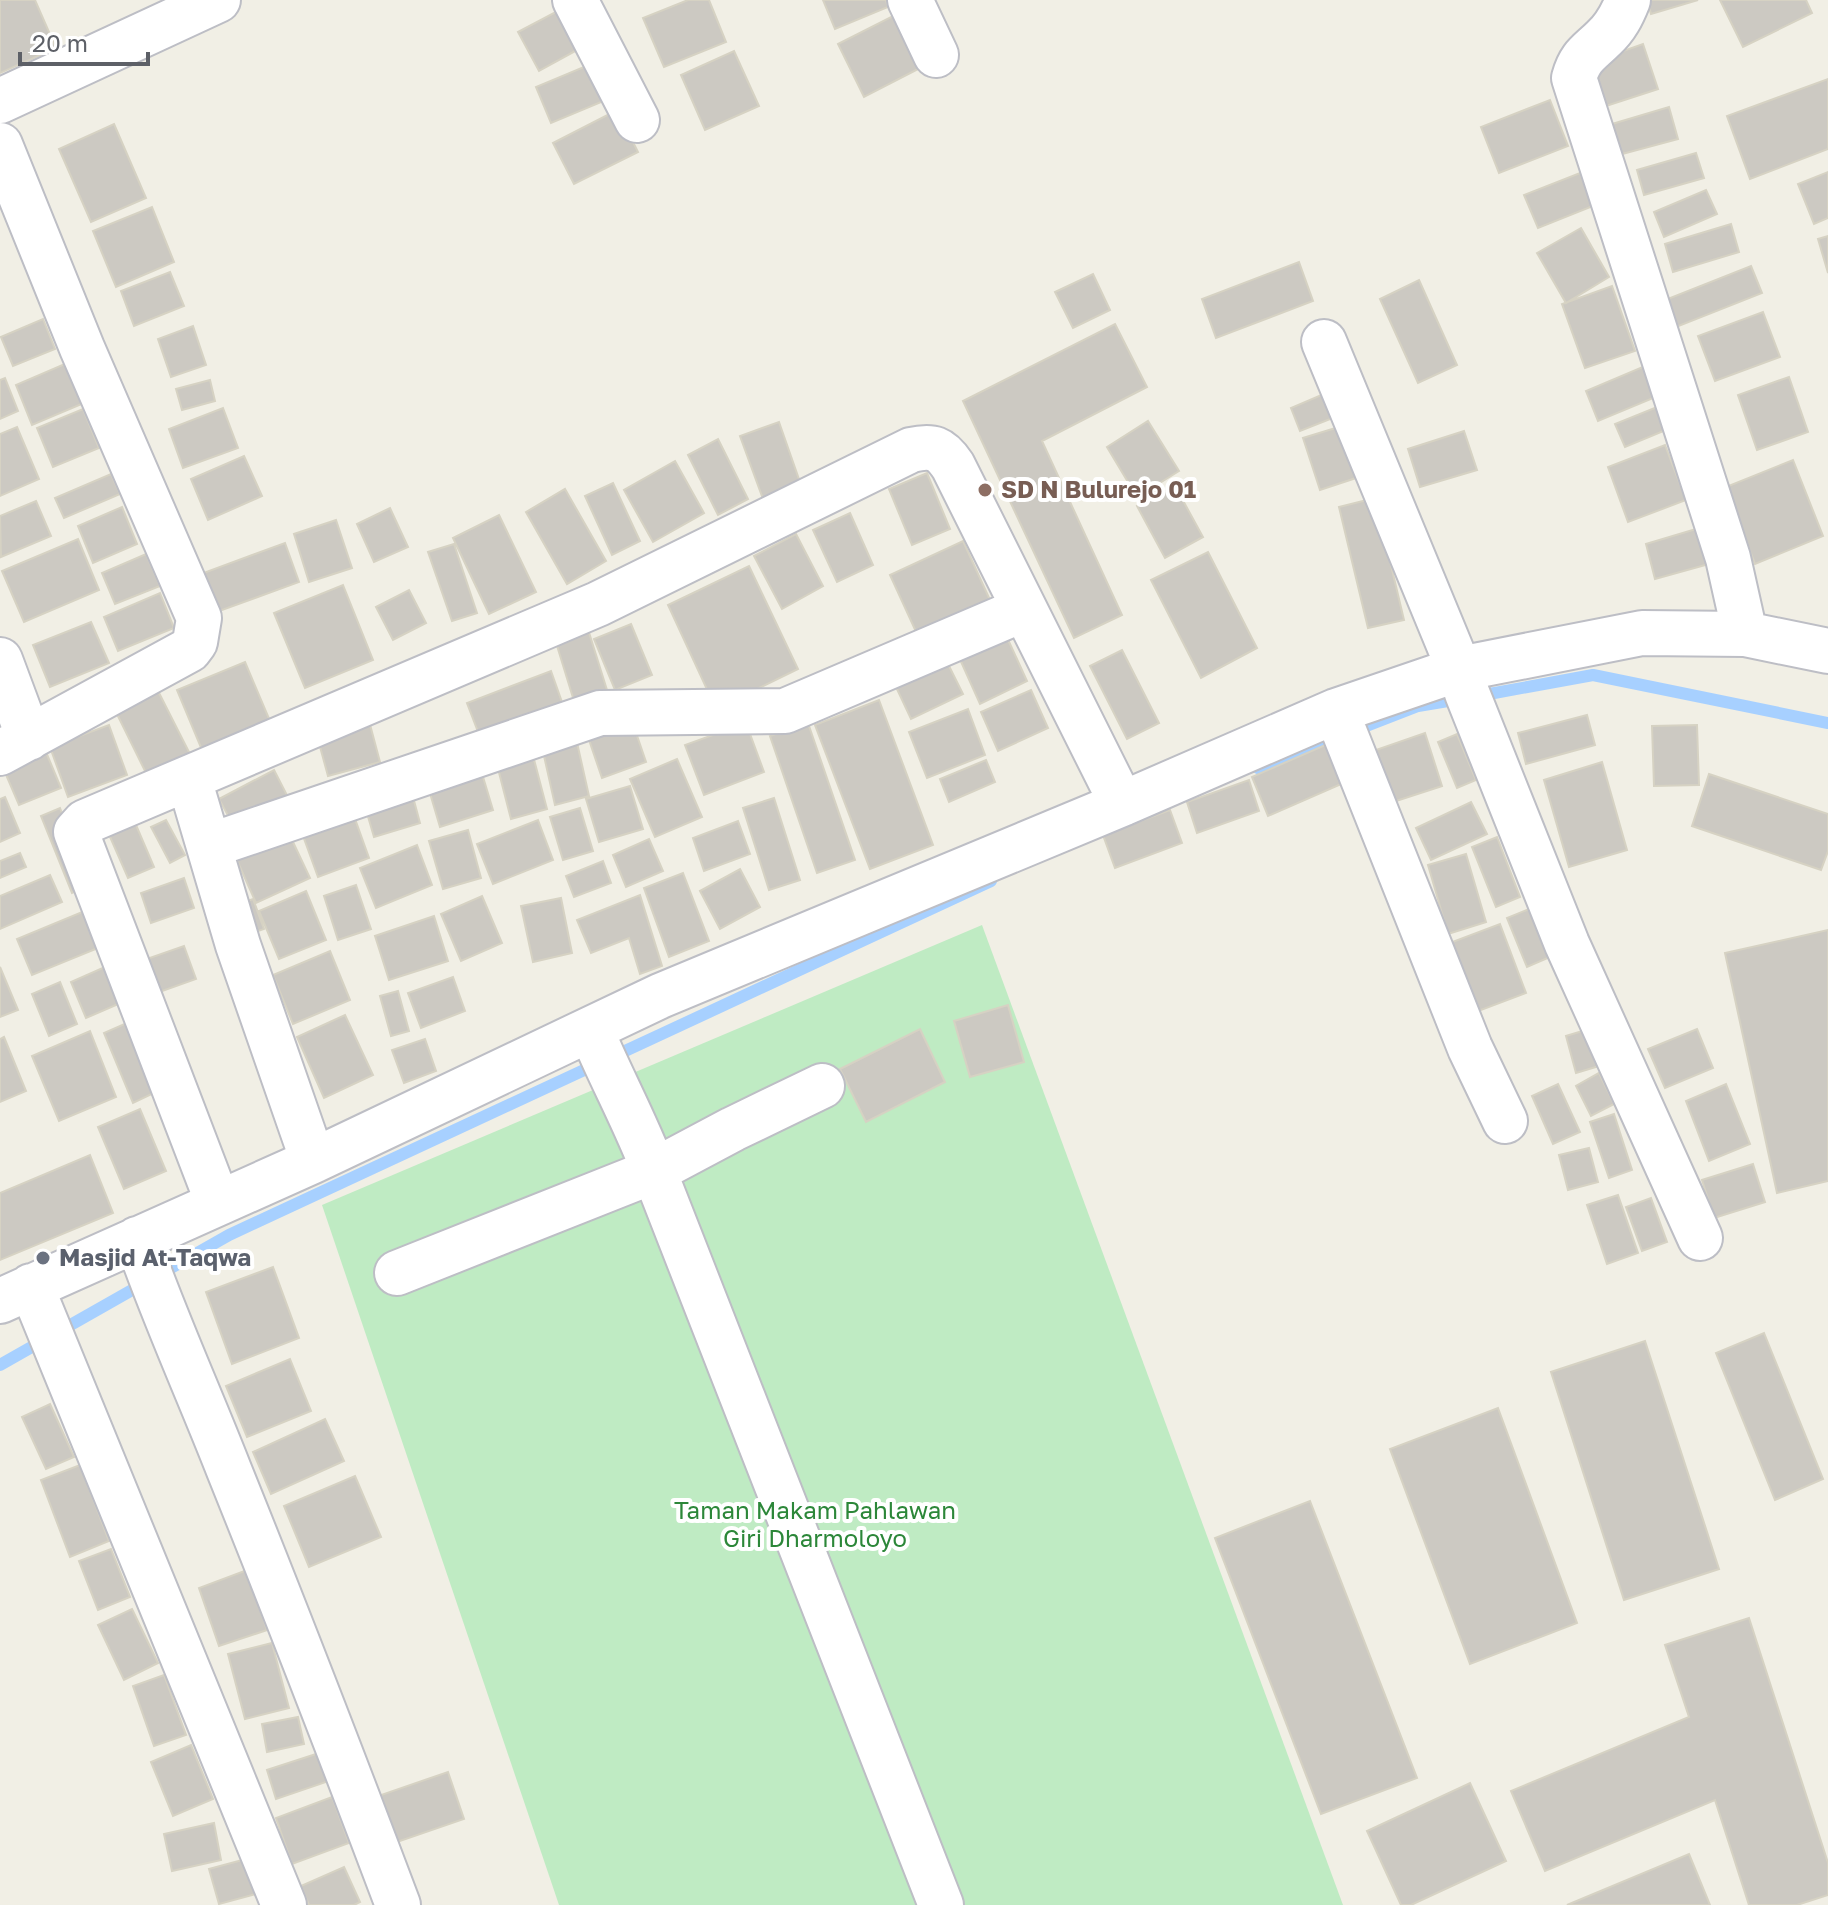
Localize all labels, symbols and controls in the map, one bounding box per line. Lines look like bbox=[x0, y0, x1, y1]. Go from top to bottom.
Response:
scale bar bbox=[20, 16, 148, 66]
text: 20 m bbox=[32, 28, 88, 57]
place label: SD N Bulurejo 01 bbox=[1001, 474, 1196, 503]
marker: SD N Bulurejo 01 bbox=[976, 481, 994, 499]
place label: Masjid At-Taqwa bbox=[59, 1242, 251, 1271]
marker: Masjid At-Taqwa bbox=[34, 1249, 52, 1267]
park label: Taman Makam Pahlawan Giri Dharmoloyo bbox=[674, 1495, 956, 1552]

